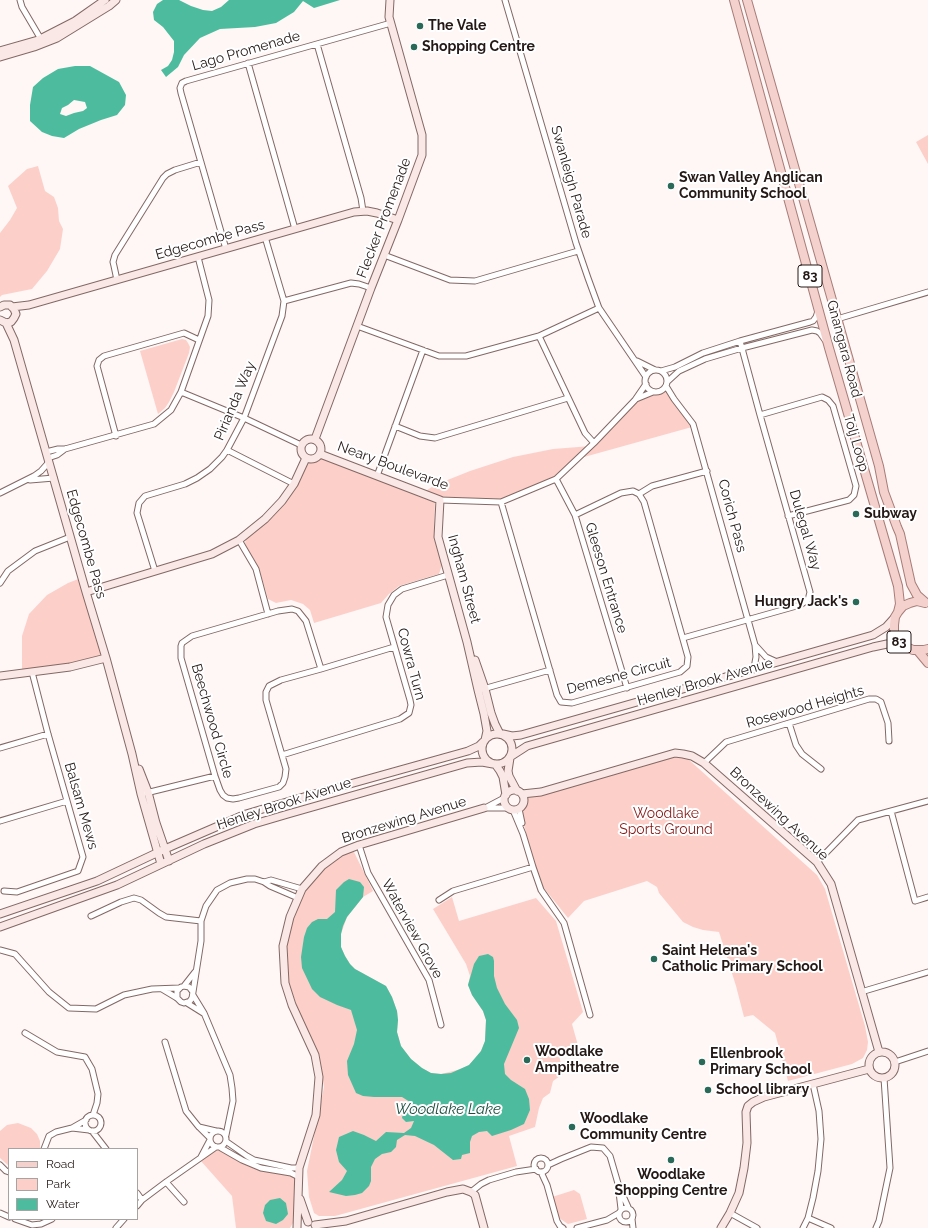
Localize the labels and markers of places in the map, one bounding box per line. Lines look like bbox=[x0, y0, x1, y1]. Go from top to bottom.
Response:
place label: The Vale bbox=[428, 18, 486, 34]
marker: The Vale bbox=[415, 21, 425, 31]
place label: Shopping Centre bbox=[422, 39, 535, 55]
marker: Shopping Centre bbox=[409, 42, 419, 52]
place label: Swan Valley Anglican Community School bbox=[679, 170, 823, 202]
marker: Swan Valley Anglican Community School bbox=[666, 181, 676, 191]
place label: Subway bbox=[864, 506, 917, 522]
marker: Subway bbox=[851, 509, 861, 519]
place label: Hungry Jack's bbox=[755, 594, 848, 610]
marker: Hungry Jack's bbox=[851, 597, 861, 607]
place label: Saint Helena's Catholic Primary School bbox=[662, 943, 823, 976]
marker: Saint Helena's Catholic Primary School bbox=[649, 954, 659, 964]
place label: Woodlake Ampitheatre bbox=[535, 1044, 619, 1076]
place label: Ellenbrook Primary School bbox=[710, 1046, 812, 1078]
marker: Woodlake Ampitheatre bbox=[522, 1055, 532, 1065]
marker: Ellenbrook Primary School bbox=[697, 1057, 707, 1067]
place label: School library bbox=[716, 1082, 809, 1098]
marker: School library bbox=[703, 1085, 713, 1095]
place label: Woodlake Community Centre bbox=[580, 1111, 707, 1144]
marker: Woodlake Community Centre bbox=[567, 1122, 577, 1132]
marker: Woodlake Shopping Centre bbox=[666, 1155, 676, 1165]
place label: Woodlake Shopping Centre bbox=[615, 1167, 727, 1200]

